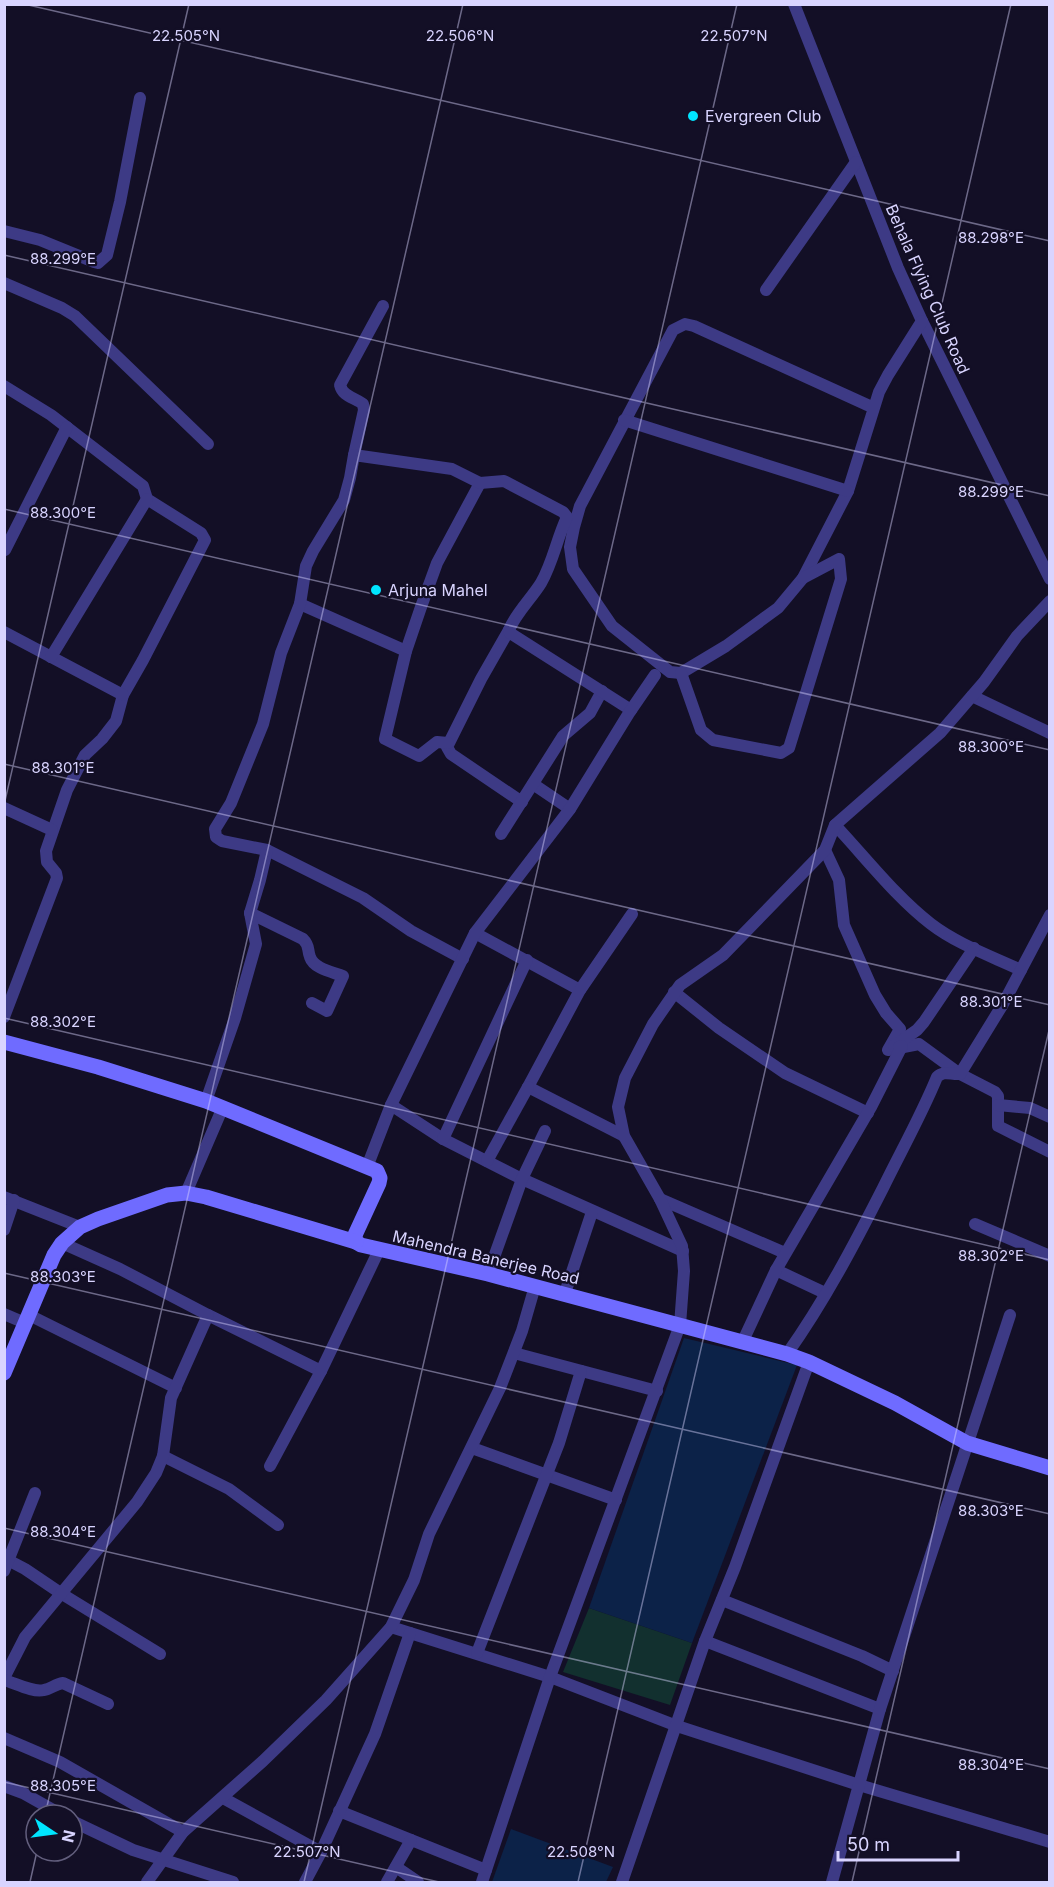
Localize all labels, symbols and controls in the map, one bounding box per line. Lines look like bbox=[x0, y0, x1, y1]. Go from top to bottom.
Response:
text: 22.505°N bbox=[152, 26, 220, 45]
text: 22.506°N bbox=[426, 26, 494, 45]
text: 22.507°N bbox=[700, 26, 768, 45]
place label: Evergreen Club bbox=[705, 106, 821, 126]
marker: Evergreen Club bbox=[686, 109, 700, 123]
street label: Behala Flying Club Road bbox=[882, 201, 974, 377]
text: 88.298°E bbox=[958, 228, 1024, 247]
text: 88.299°E bbox=[30, 249, 96, 268]
text: 88.299°E bbox=[958, 482, 1024, 501]
text: 88.300°E bbox=[30, 503, 96, 522]
place label: Arjuna Mahel bbox=[388, 580, 488, 600]
marker: Arjuna Mahel bbox=[369, 583, 383, 597]
text: 88.300°E bbox=[958, 737, 1024, 756]
text: 88.301°E bbox=[32, 758, 94, 777]
text: 88.301°E bbox=[960, 992, 1022, 1011]
text: 88.302°E bbox=[30, 1012, 96, 1031]
street label: Mahendra Banerjee Road bbox=[391, 1226, 581, 1288]
text: 88.302°E bbox=[958, 1246, 1024, 1265]
text: 88.303°E bbox=[30, 1267, 96, 1286]
text: 88.303°E bbox=[958, 1501, 1024, 1520]
text: 88.304°E bbox=[30, 1522, 96, 1541]
text: 88.304°E bbox=[958, 1755, 1024, 1774]
text: 88.305°E bbox=[30, 1776, 96, 1795]
north arrow bbox=[24, 1803, 84, 1863]
scale bar bbox=[838, 1824, 958, 1862]
text: N bbox=[57, 1828, 80, 1845]
text: 50 m bbox=[847, 1834, 890, 1855]
text: 22.507°N bbox=[273, 1842, 341, 1861]
text: 22.508°N bbox=[547, 1842, 615, 1861]

